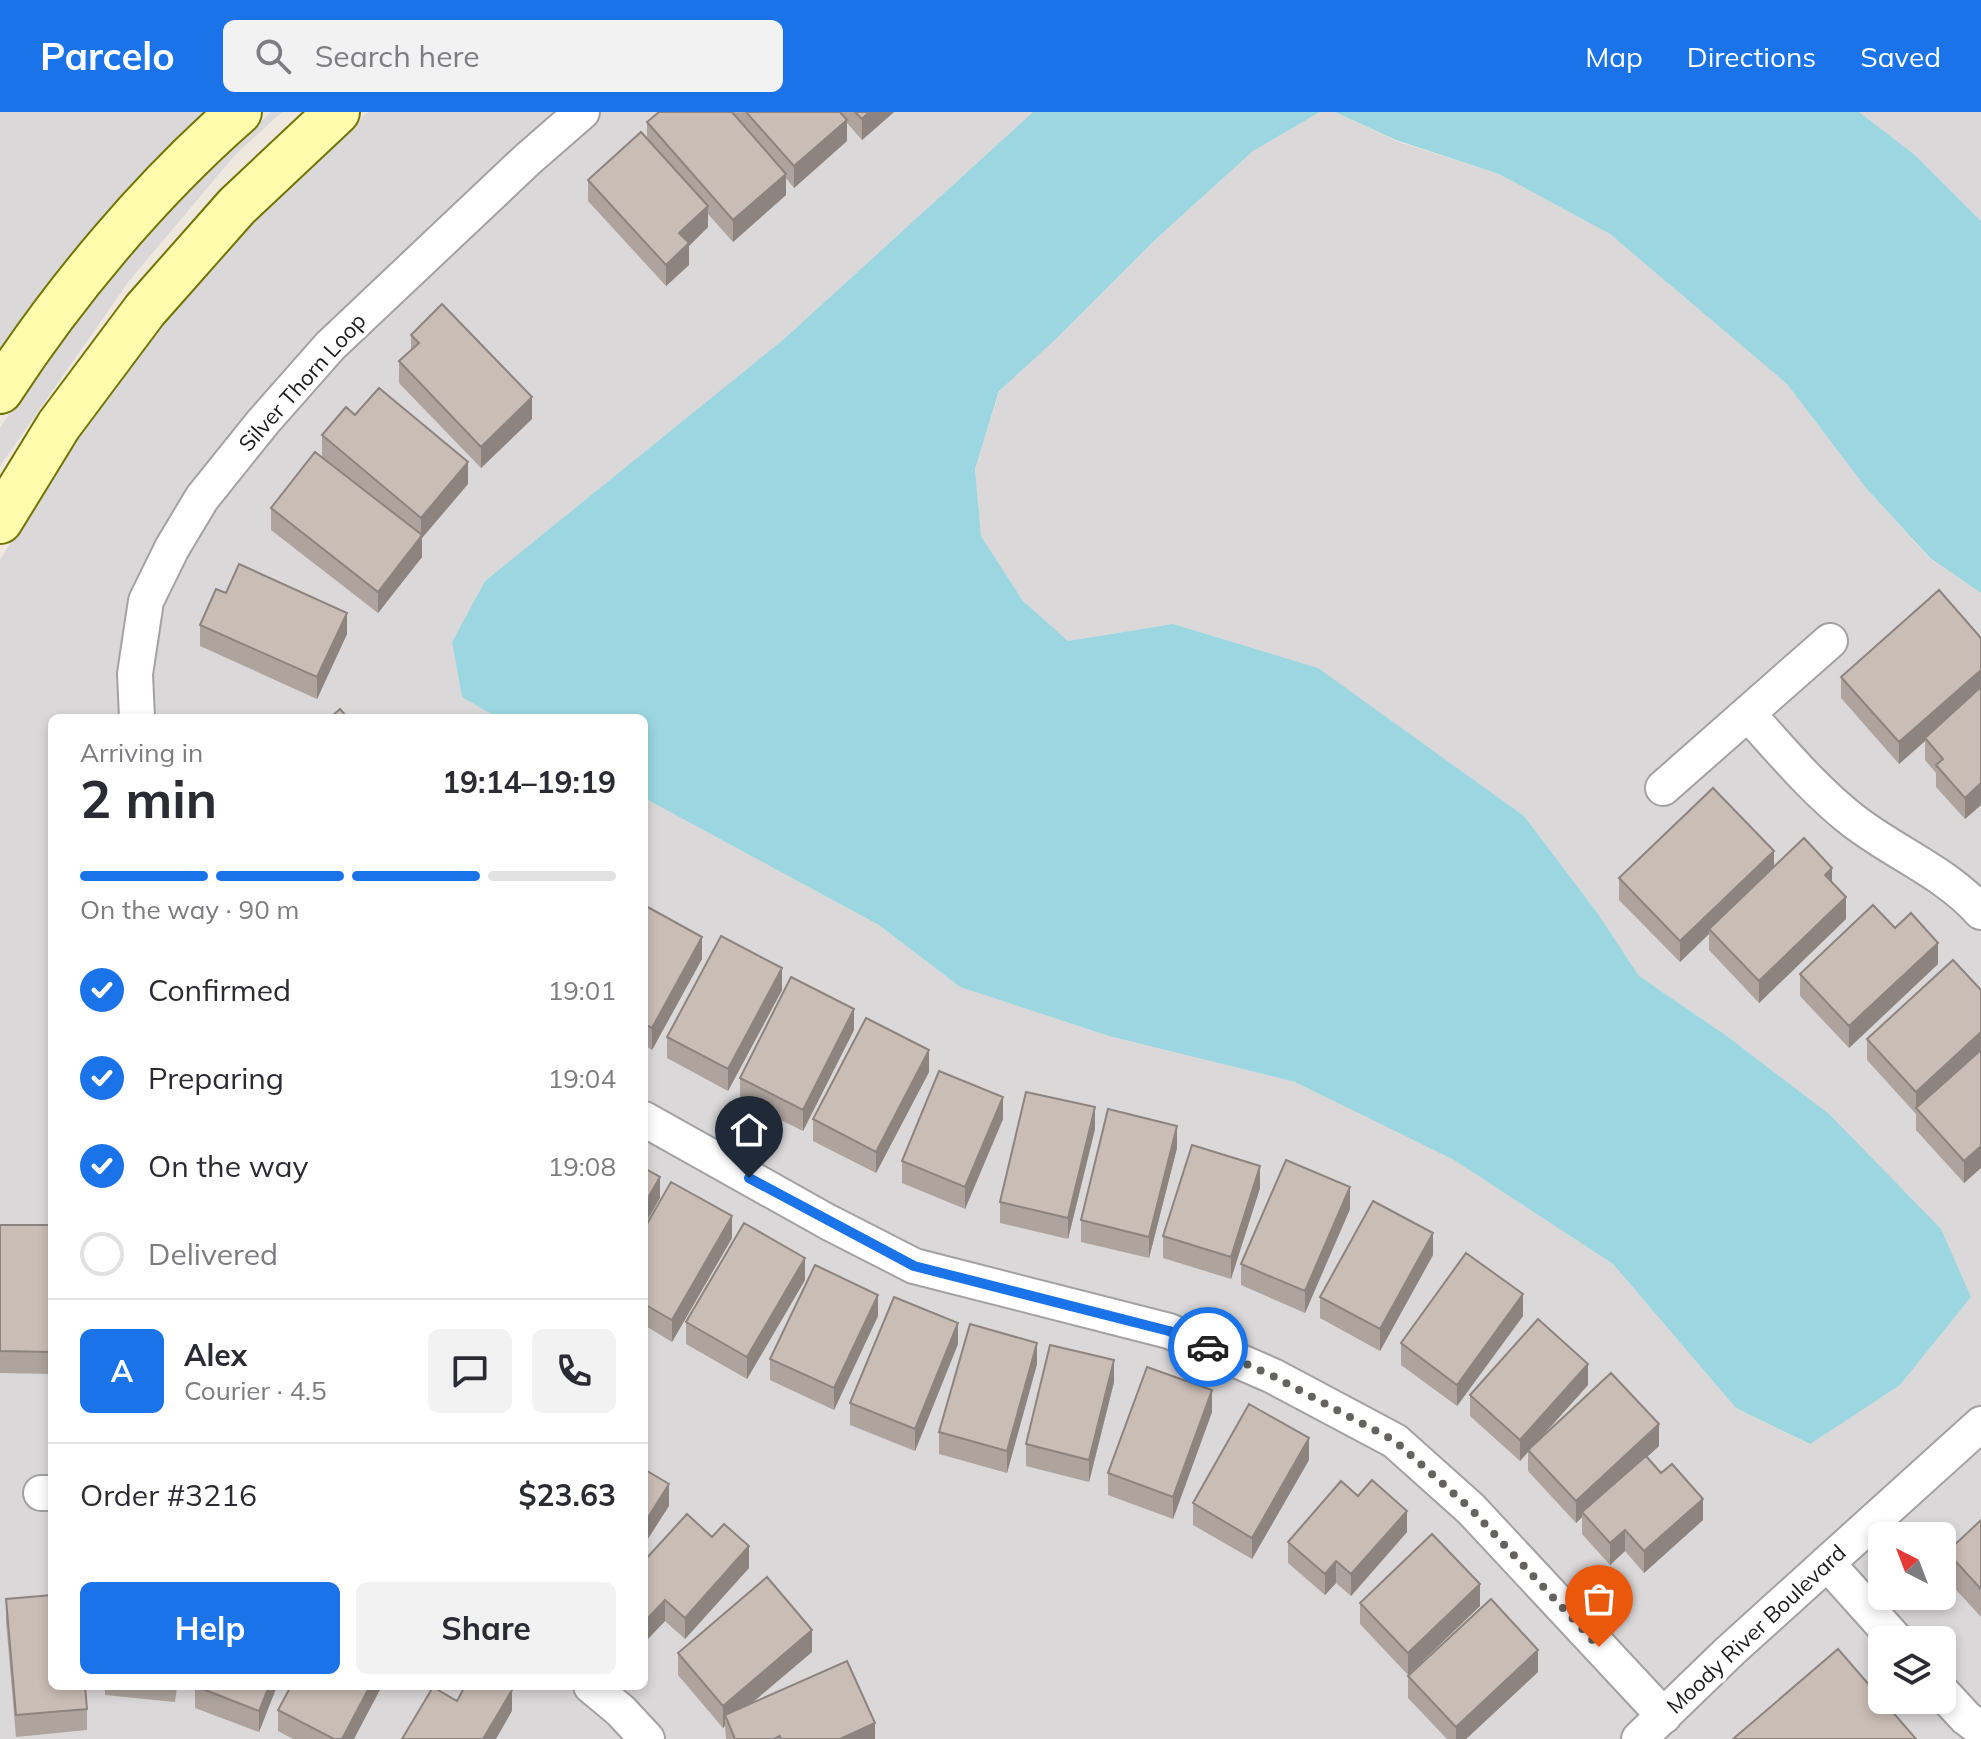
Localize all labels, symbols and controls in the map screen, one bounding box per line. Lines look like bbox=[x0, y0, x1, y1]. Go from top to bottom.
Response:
search box bbox=[223, 20, 783, 92]
text: Parcelo bbox=[40, 32, 175, 80]
icon: search bbox=[251, 34, 295, 78]
text: Search here bbox=[315, 37, 480, 75]
text: Map bbox=[1585, 39, 1643, 74]
text: Directions bbox=[1687, 39, 1816, 74]
text: Saved bbox=[1860, 39, 1941, 74]
street label: Silver Thorn Loop bbox=[232, 307, 372, 457]
text: Arriving in bbox=[80, 736, 203, 769]
text: 19:14–19:19 bbox=[442, 763, 616, 801]
text: 2 min bbox=[80, 766, 217, 831]
text: On the way · 90 m bbox=[80, 893, 299, 926]
icon: check bbox=[80, 968, 124, 1012]
text: Confirmed bbox=[148, 971, 291, 1009]
text: 19:01 bbox=[548, 974, 616, 1007]
icon: check bbox=[80, 1056, 124, 1100]
text: Preparing bbox=[148, 1059, 284, 1097]
text: 19:04 bbox=[548, 1062, 616, 1095]
pin bbox=[715, 1096, 783, 1178]
icon: home bbox=[727, 1108, 771, 1152]
icon: check bbox=[80, 1144, 124, 1188]
text: On the way bbox=[148, 1147, 308, 1185]
text: 19:08 bbox=[548, 1150, 616, 1183]
text: Delivered bbox=[148, 1235, 278, 1273]
courier bbox=[1168, 1307, 1248, 1387]
icon: car bbox=[1186, 1325, 1230, 1369]
button: chat bbox=[428, 1329, 512, 1413]
button: phone bbox=[532, 1329, 616, 1413]
text: Alex bbox=[184, 1336, 247, 1374]
text: A bbox=[111, 1352, 133, 1390]
text: Courier · 4.5 bbox=[184, 1374, 327, 1407]
text: Order #3216 bbox=[80, 1476, 257, 1514]
text: $23.63 bbox=[519, 1476, 616, 1514]
north arrow bbox=[1868, 1522, 1956, 1610]
map controls bbox=[1868, 1522, 1956, 1714]
street label: Moody River Boulevard bbox=[1660, 1539, 1852, 1719]
pin bbox=[1565, 1565, 1633, 1647]
icon: bag bbox=[1577, 1577, 1621, 1621]
button: Help bbox=[80, 1582, 340, 1674]
button: Share bbox=[356, 1582, 616, 1674]
button: layers bbox=[1868, 1626, 1956, 1714]

